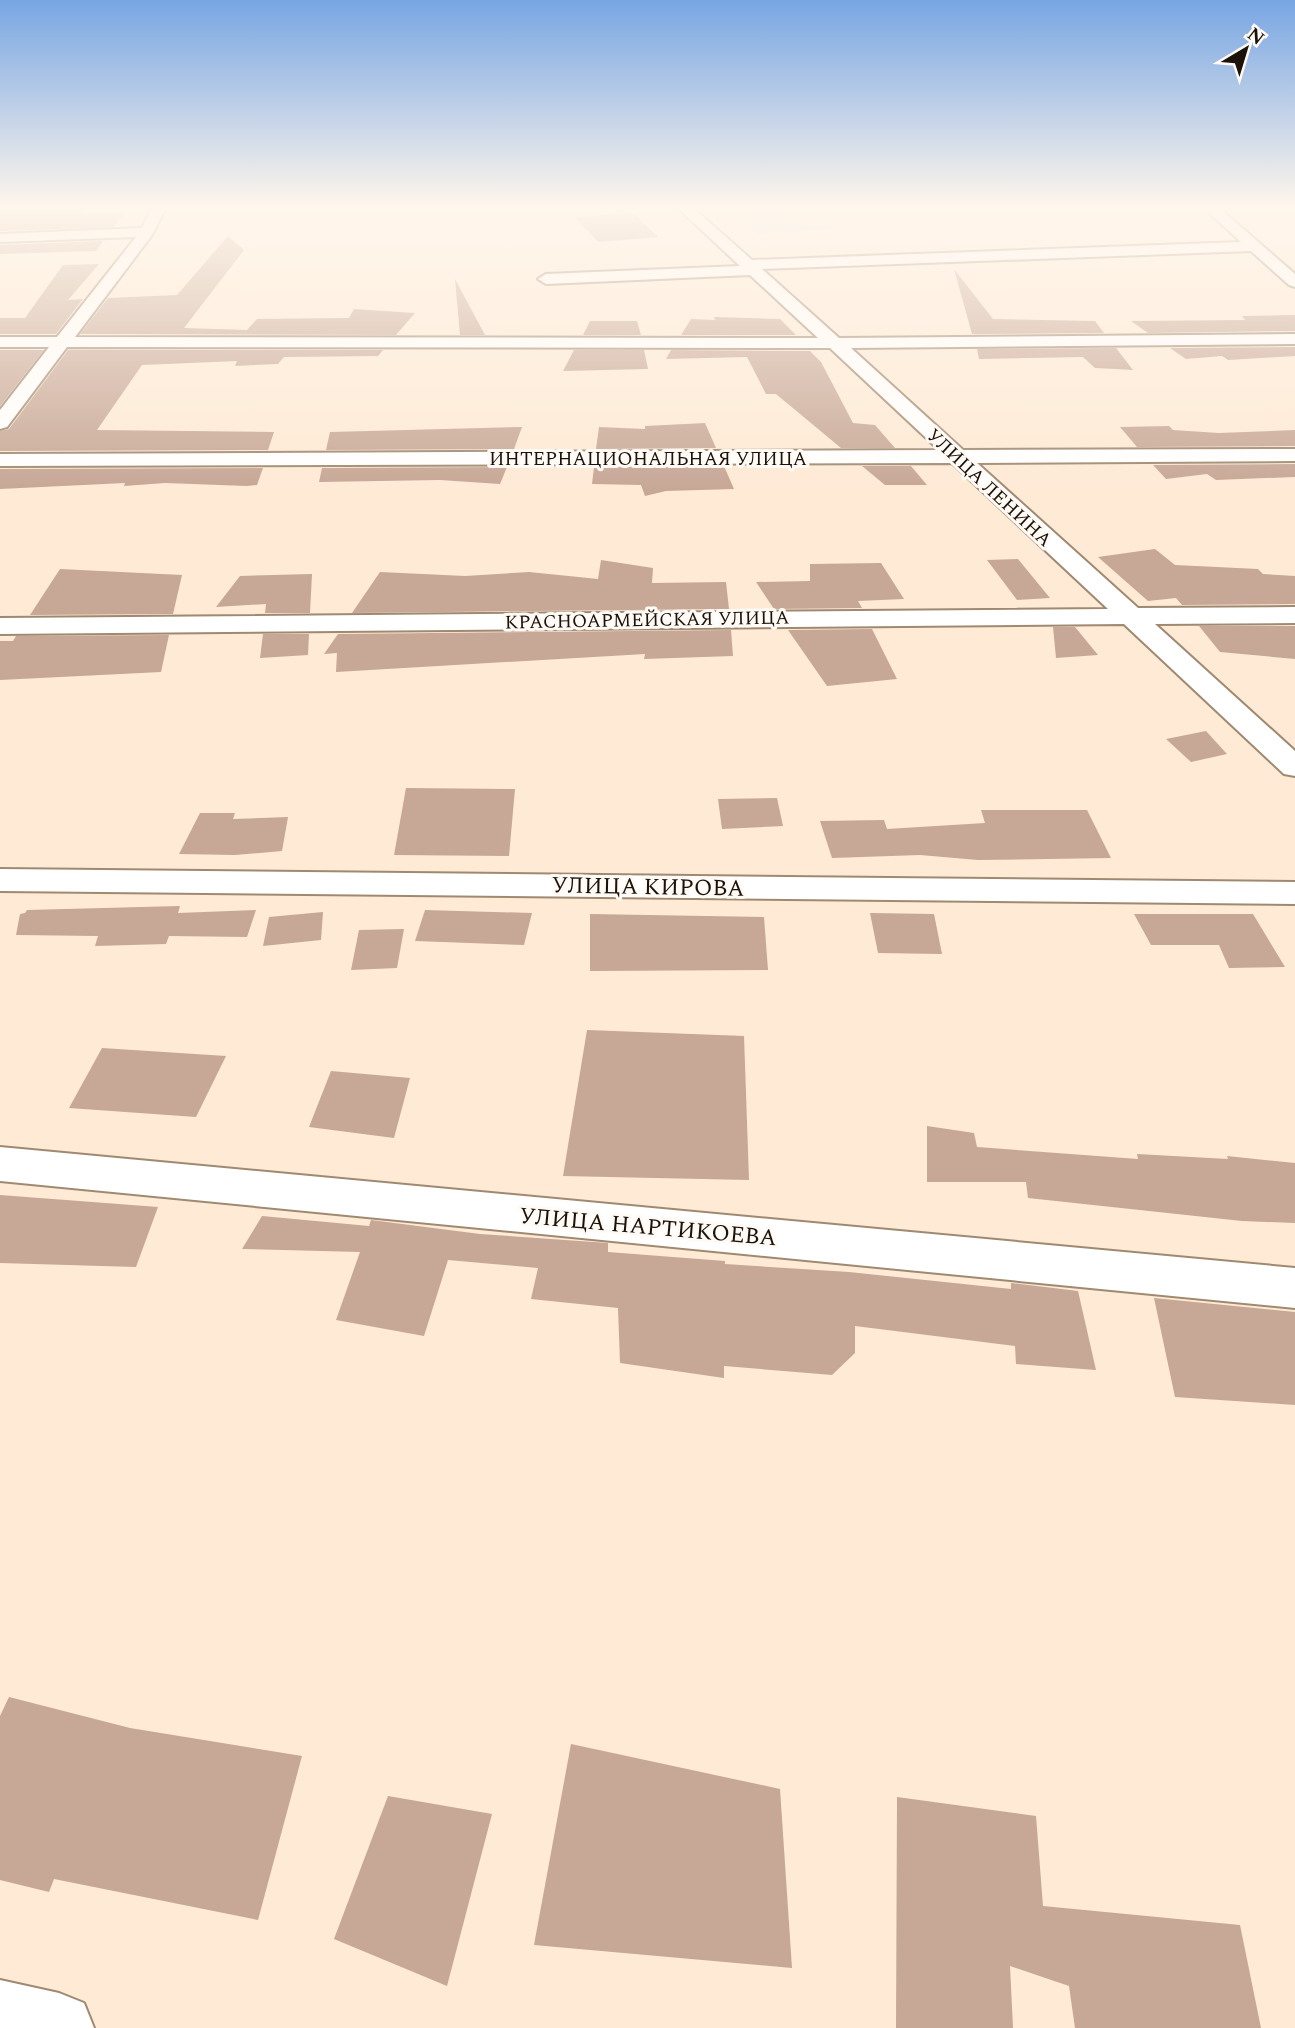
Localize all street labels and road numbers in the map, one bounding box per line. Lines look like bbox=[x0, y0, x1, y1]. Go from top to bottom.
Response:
street label: УЛИЦА ЛЕНИНА bbox=[920, 422, 1058, 554]
street label: ИНТЕРНАЦИОНАЛЬНАЯ УЛИЦА bbox=[489, 445, 807, 474]
street label: КРАСНОАРМЕЙСКАЯ УЛИЦА bbox=[504, 604, 790, 637]
street label: УЛИЦА КИРОВА bbox=[551, 868, 745, 907]
street label: УЛИЦА НАРТИКОЕВА bbox=[518, 1199, 778, 1256]

